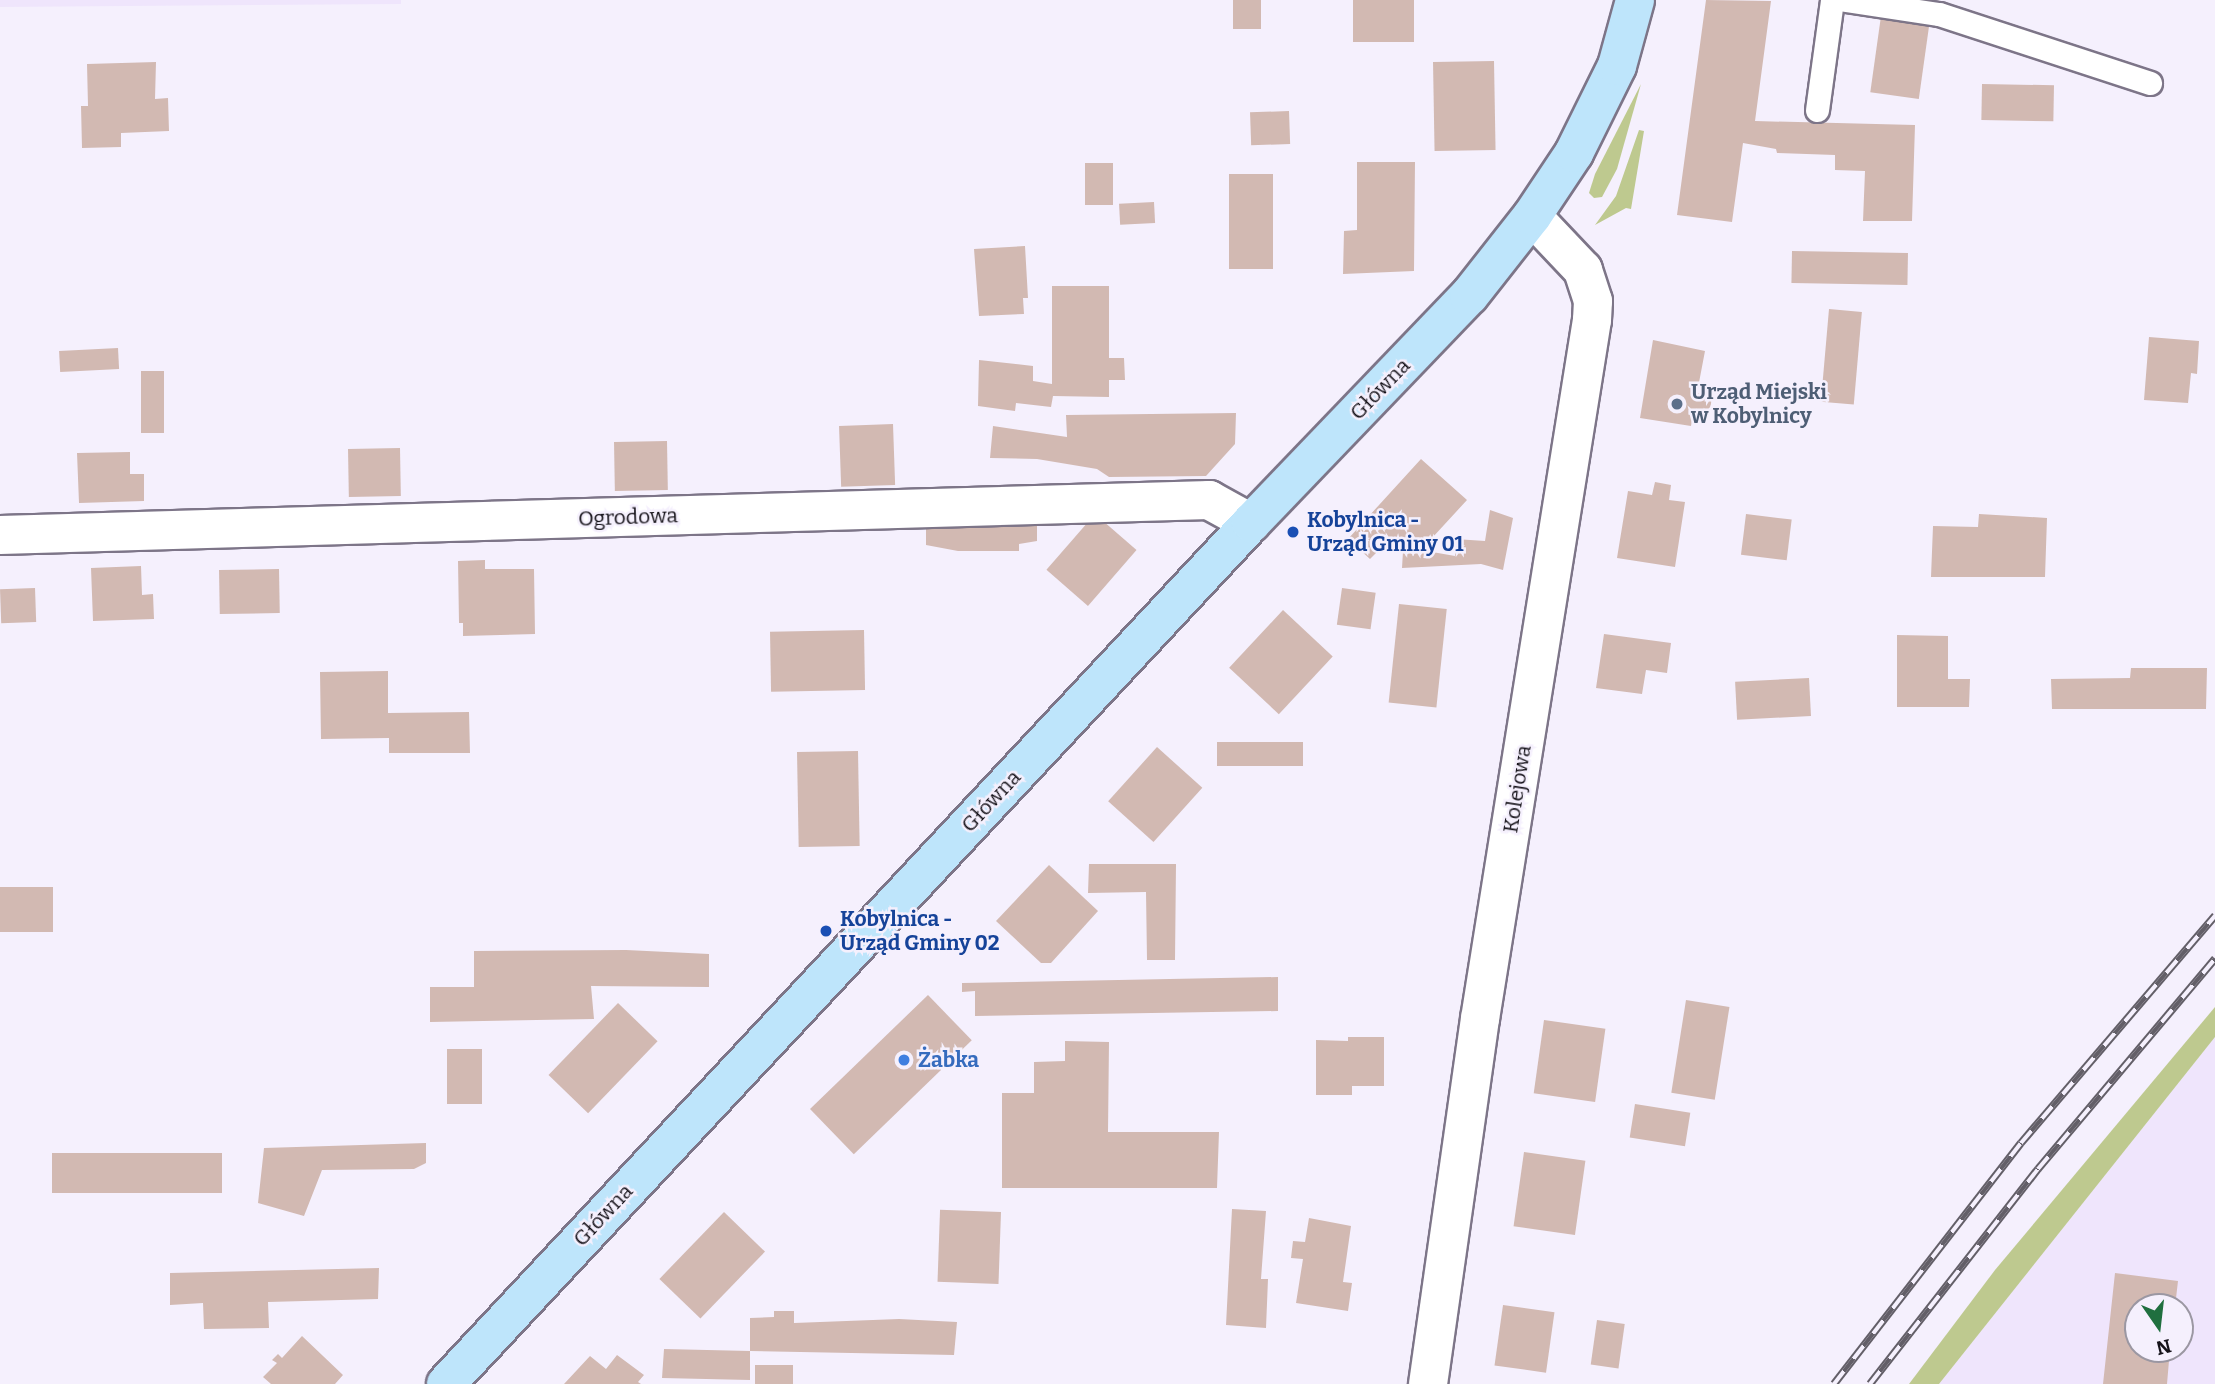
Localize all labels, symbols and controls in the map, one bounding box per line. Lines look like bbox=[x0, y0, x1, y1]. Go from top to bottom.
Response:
street label: Główna bbox=[1345, 353, 1415, 425]
place label: Urząd Miejski w Kobylnicy bbox=[1691, 379, 1827, 429]
marker: Urząd Miejski w Kobylnicy bbox=[1669, 396, 1685, 412]
street label: Ogrodowa bbox=[578, 503, 678, 531]
place label: Kobylnica - Urząd Gminy 01 bbox=[1307, 507, 1464, 557]
marker: Kobylnica - Urząd Gminy 01 bbox=[1285, 524, 1301, 540]
street label: Kolejowa bbox=[1498, 743, 1536, 835]
street label: Główna bbox=[956, 765, 1026, 837]
place label: Kobylnica - Urząd Gminy 02 bbox=[840, 906, 1000, 956]
marker: Kobylnica - Urząd Gminy 02 bbox=[818, 923, 834, 939]
place label: Żabka bbox=[918, 1047, 979, 1073]
marker: Żabka bbox=[896, 1052, 912, 1068]
street label: Główna bbox=[568, 1179, 638, 1251]
north arrow bbox=[2124, 1293, 2194, 1363]
text: N bbox=[2154, 1334, 2174, 1360]

